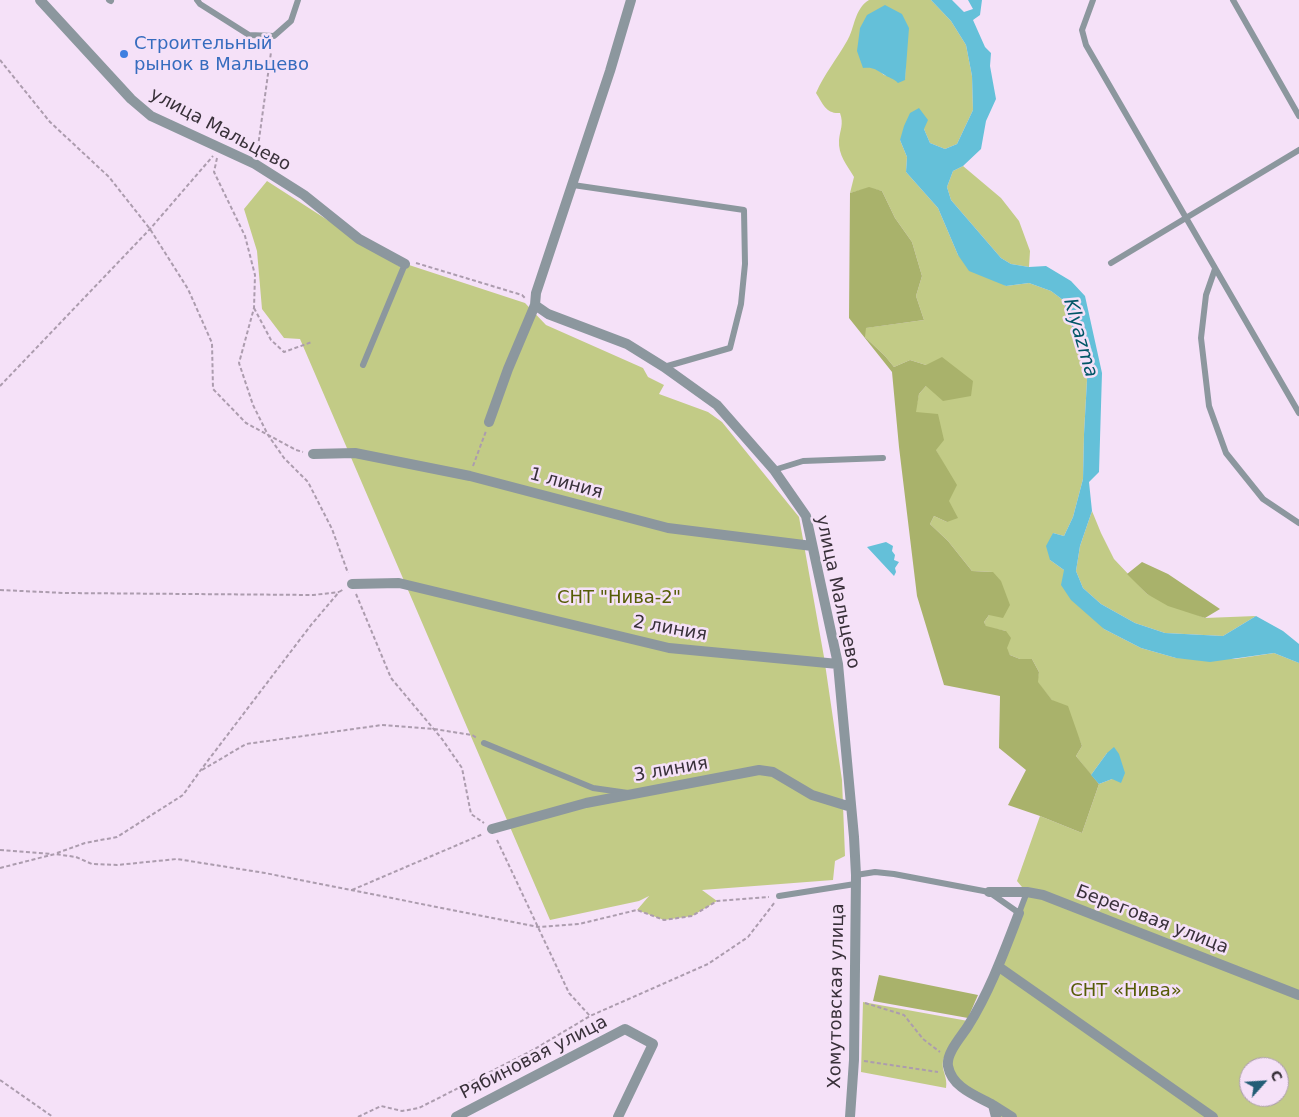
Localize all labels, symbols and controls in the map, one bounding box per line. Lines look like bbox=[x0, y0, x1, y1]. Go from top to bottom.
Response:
place label: Строительный рынок в Мальцево bbox=[134, 33, 309, 76]
marker: Строительный рынок в Мальцево bbox=[118, 48, 130, 60]
street label: улица Мальцево bbox=[146, 84, 294, 176]
water label: Klyazma bbox=[1058, 296, 1102, 380]
street label: 1 линия bbox=[527, 464, 605, 504]
street label: улица Мальцево bbox=[810, 513, 864, 671]
park label: СНТ "Нива-2" bbox=[557, 587, 681, 609]
street label: 2 линия bbox=[631, 612, 709, 646]
street label: 3 линия bbox=[632, 753, 710, 787]
street label: Береговая улица bbox=[1073, 881, 1231, 959]
street label: Хомутовская улица bbox=[825, 903, 849, 1089]
park label: СНТ «Нива» bbox=[1070, 980, 1182, 1002]
street label: Рябиновая улица bbox=[457, 1011, 611, 1105]
north arrow bbox=[1239, 1057, 1289, 1107]
text: С bbox=[1267, 1068, 1286, 1084]

